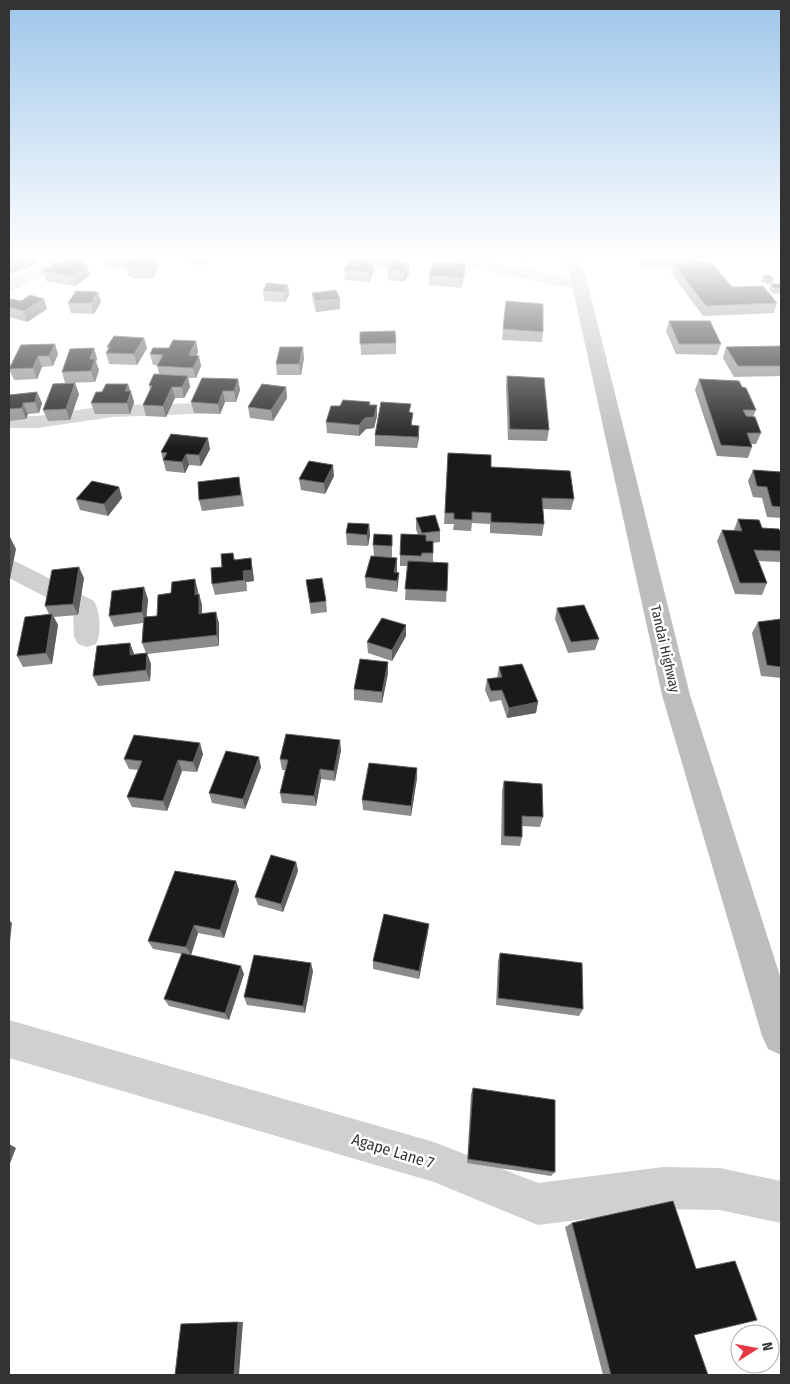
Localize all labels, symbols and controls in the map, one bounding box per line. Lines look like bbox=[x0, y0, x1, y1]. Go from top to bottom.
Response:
street label: Tandai Highway bbox=[647, 604, 683, 695]
street label: Agape Lane 7 bbox=[350, 1129, 437, 1173]
north arrow bbox=[730, 1324, 780, 1374]
text: N bbox=[758, 1341, 776, 1352]

